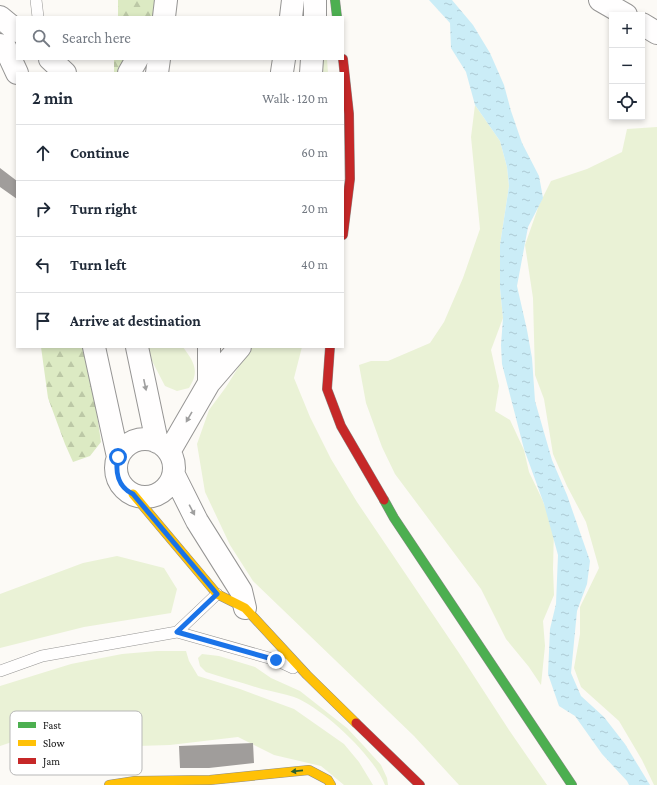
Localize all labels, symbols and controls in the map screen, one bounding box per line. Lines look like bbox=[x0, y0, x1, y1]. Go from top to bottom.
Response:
map controls bbox=[609, 12, 645, 120]
button: + bbox=[609, 12, 645, 48]
search box bbox=[16, 16, 344, 60]
icon: search bbox=[30, 27, 52, 49]
text: Search here bbox=[62, 30, 131, 46]
button: − bbox=[609, 48, 645, 84]
button: locate bbox=[609, 84, 645, 120]
text: 2 min bbox=[32, 89, 73, 108]
text: Walk · 120 m bbox=[262, 91, 328, 106]
icon: ahead bbox=[32, 142, 54, 164]
text: Continue bbox=[70, 145, 129, 161]
text: 60 m bbox=[301, 145, 328, 160]
icon: right bbox=[32, 198, 54, 220]
text: Turn right bbox=[70, 201, 137, 217]
text: 20 m bbox=[302, 201, 328, 216]
icon: left bbox=[32, 254, 54, 276]
text: Turn left bbox=[70, 257, 126, 273]
text: 40 m bbox=[301, 257, 328, 272]
icon: arrive bbox=[32, 310, 54, 332]
text: Arrive at destination bbox=[70, 313, 201, 329]
one-way arrow bbox=[143, 379, 149, 391]
one-way arrow bbox=[186, 411, 193, 423]
route start bbox=[109, 448, 127, 466]
one-way arrow bbox=[188, 504, 195, 516]
route end bbox=[267, 651, 285, 669]
legend bbox=[10, 711, 142, 775]
text: Fast bbox=[43, 719, 62, 731]
text: Slow bbox=[43, 737, 65, 749]
text: Jam bbox=[42, 755, 60, 768]
one-way arrow bbox=[291, 768, 303, 775]

